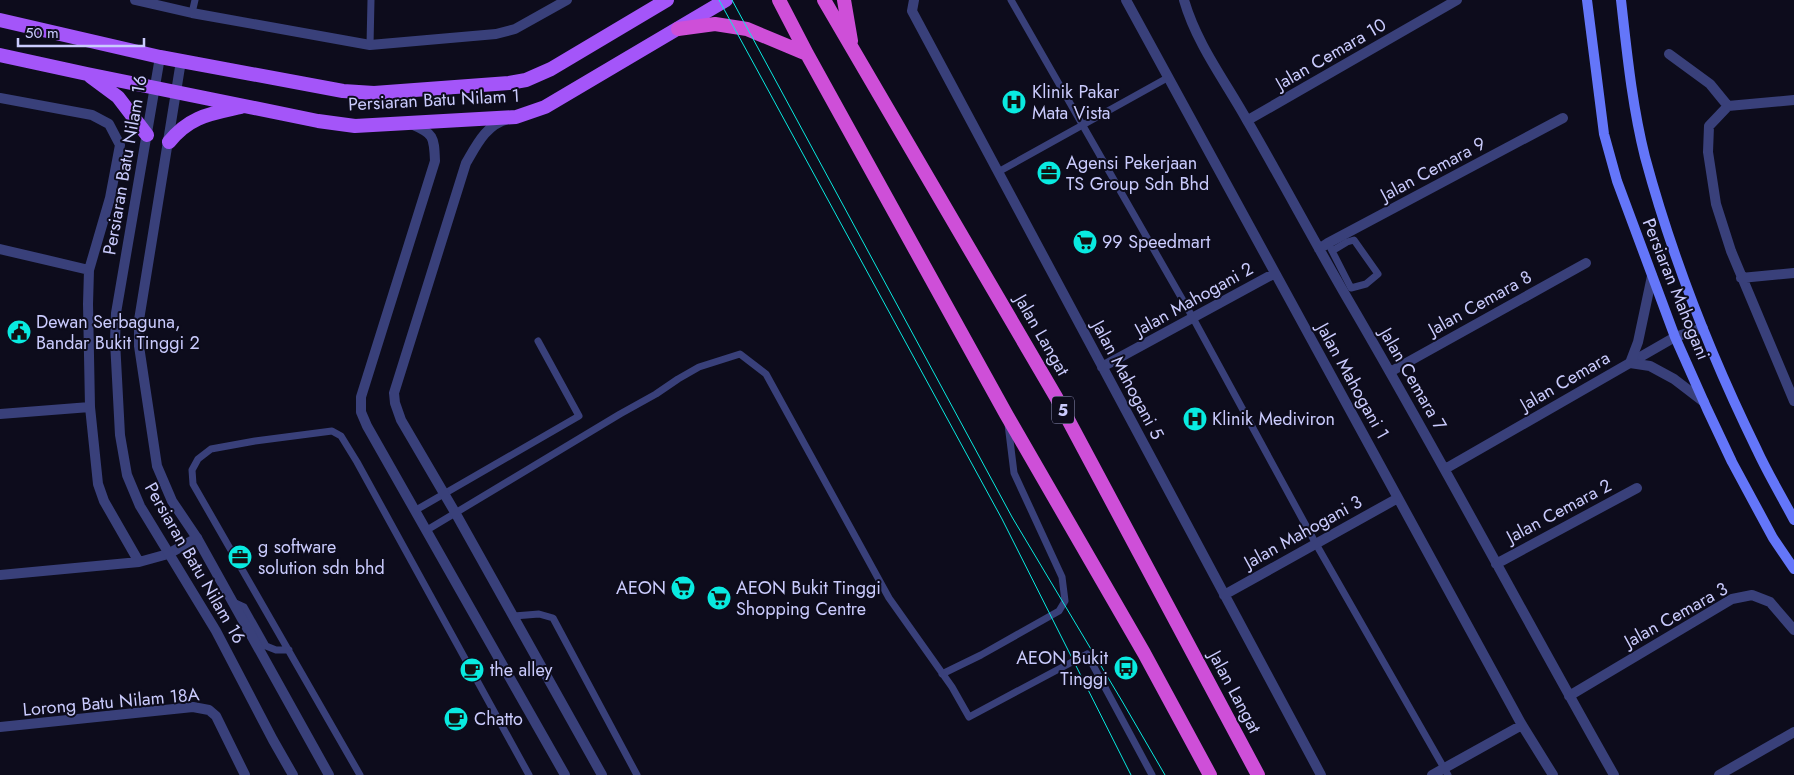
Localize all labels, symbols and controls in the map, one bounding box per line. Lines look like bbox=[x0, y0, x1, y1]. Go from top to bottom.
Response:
street label: Jalan Cemara 10 bbox=[1269, 12, 1391, 97]
scale bar bbox=[18, 15, 144, 47]
text: 50 m bbox=[25, 22, 59, 44]
street label: Persiaran Batu Nilam 16 bbox=[96, 73, 154, 257]
place label: Klinik Pakar Mata Vista bbox=[1032, 79, 1120, 126]
street label: Persiaran Batu Nilam 1 bbox=[347, 83, 521, 117]
hospital icon: Klinik Pakar Mata Vista bbox=[1001, 89, 1027, 115]
street label: Jalan Cemara 9 bbox=[1374, 130, 1490, 209]
place label: Agensi Pekerjaan TS Group Sdn Bhd bbox=[1066, 150, 1209, 197]
office icon: Agensi Pekerjaan TS Group Sdn Bhd bbox=[1036, 160, 1062, 186]
street label: Persiaran Mahogani bbox=[1636, 214, 1716, 364]
supermarket icon: 99 Speedmart bbox=[1072, 229, 1098, 255]
place label: 99 Speedmart bbox=[1102, 229, 1211, 255]
street label: Jalan Mahogani 2 bbox=[1128, 256, 1258, 343]
street label: Jalan Cemara 8 bbox=[1422, 264, 1537, 343]
street label: Jalan Langat bbox=[1007, 288, 1076, 381]
place label: Dewan Serbaguna, Bandar Bukit Tinggi 2 bbox=[36, 309, 200, 356]
street label: Jalan Mahogani 5 bbox=[1085, 314, 1170, 444]
street label: Jalan Mahogani 1 bbox=[1309, 316, 1396, 444]
public building icon: Dewan Serbaguna, Bandar Bukit Tinggi 2 bbox=[6, 319, 32, 345]
street label: Jalan Cemara 7 bbox=[1372, 321, 1453, 436]
street label: Jalan Cemara bbox=[1514, 345, 1615, 418]
road number: 5 bbox=[1052, 396, 1074, 424]
hospital icon: Klinik Mediviron bbox=[1182, 406, 1208, 432]
place label: Klinik Mediviron bbox=[1212, 406, 1335, 432]
street label: Jalan Cemara 2 bbox=[1500, 472, 1616, 551]
street label: Persiaran Batu Nilam 16 bbox=[138, 478, 252, 648]
street label: Jalan Mahogani 3 bbox=[1237, 489, 1367, 576]
place label: g software solution sdn bhd bbox=[258, 534, 385, 581]
office icon: g software solution sdn bhd bbox=[227, 544, 253, 570]
place label: AEON bbox=[616, 575, 666, 601]
supermarket icon: AEON bbox=[670, 575, 696, 601]
place label: AEON Bukit Tinggi Shopping Centre bbox=[736, 575, 881, 622]
street label: Jalan Cemara 3 bbox=[1618, 576, 1733, 655]
supermarket icon: AEON Bukit Tinggi Shopping Centre bbox=[706, 585, 732, 611]
street label: Jalan Langat bbox=[1201, 644, 1268, 738]
place label: AEON Bukit Tinggi bbox=[1016, 645, 1109, 692]
bus stop icon: AEON Bukit Tinggi bbox=[1113, 655, 1139, 681]
cafe icon: the alley bbox=[459, 657, 485, 683]
place label: the alley bbox=[490, 657, 552, 683]
street label: Lorong Batu Nilam 18A bbox=[22, 681, 200, 723]
cafe icon: Chatto bbox=[443, 706, 469, 732]
place label: Chatto bbox=[474, 706, 523, 732]

